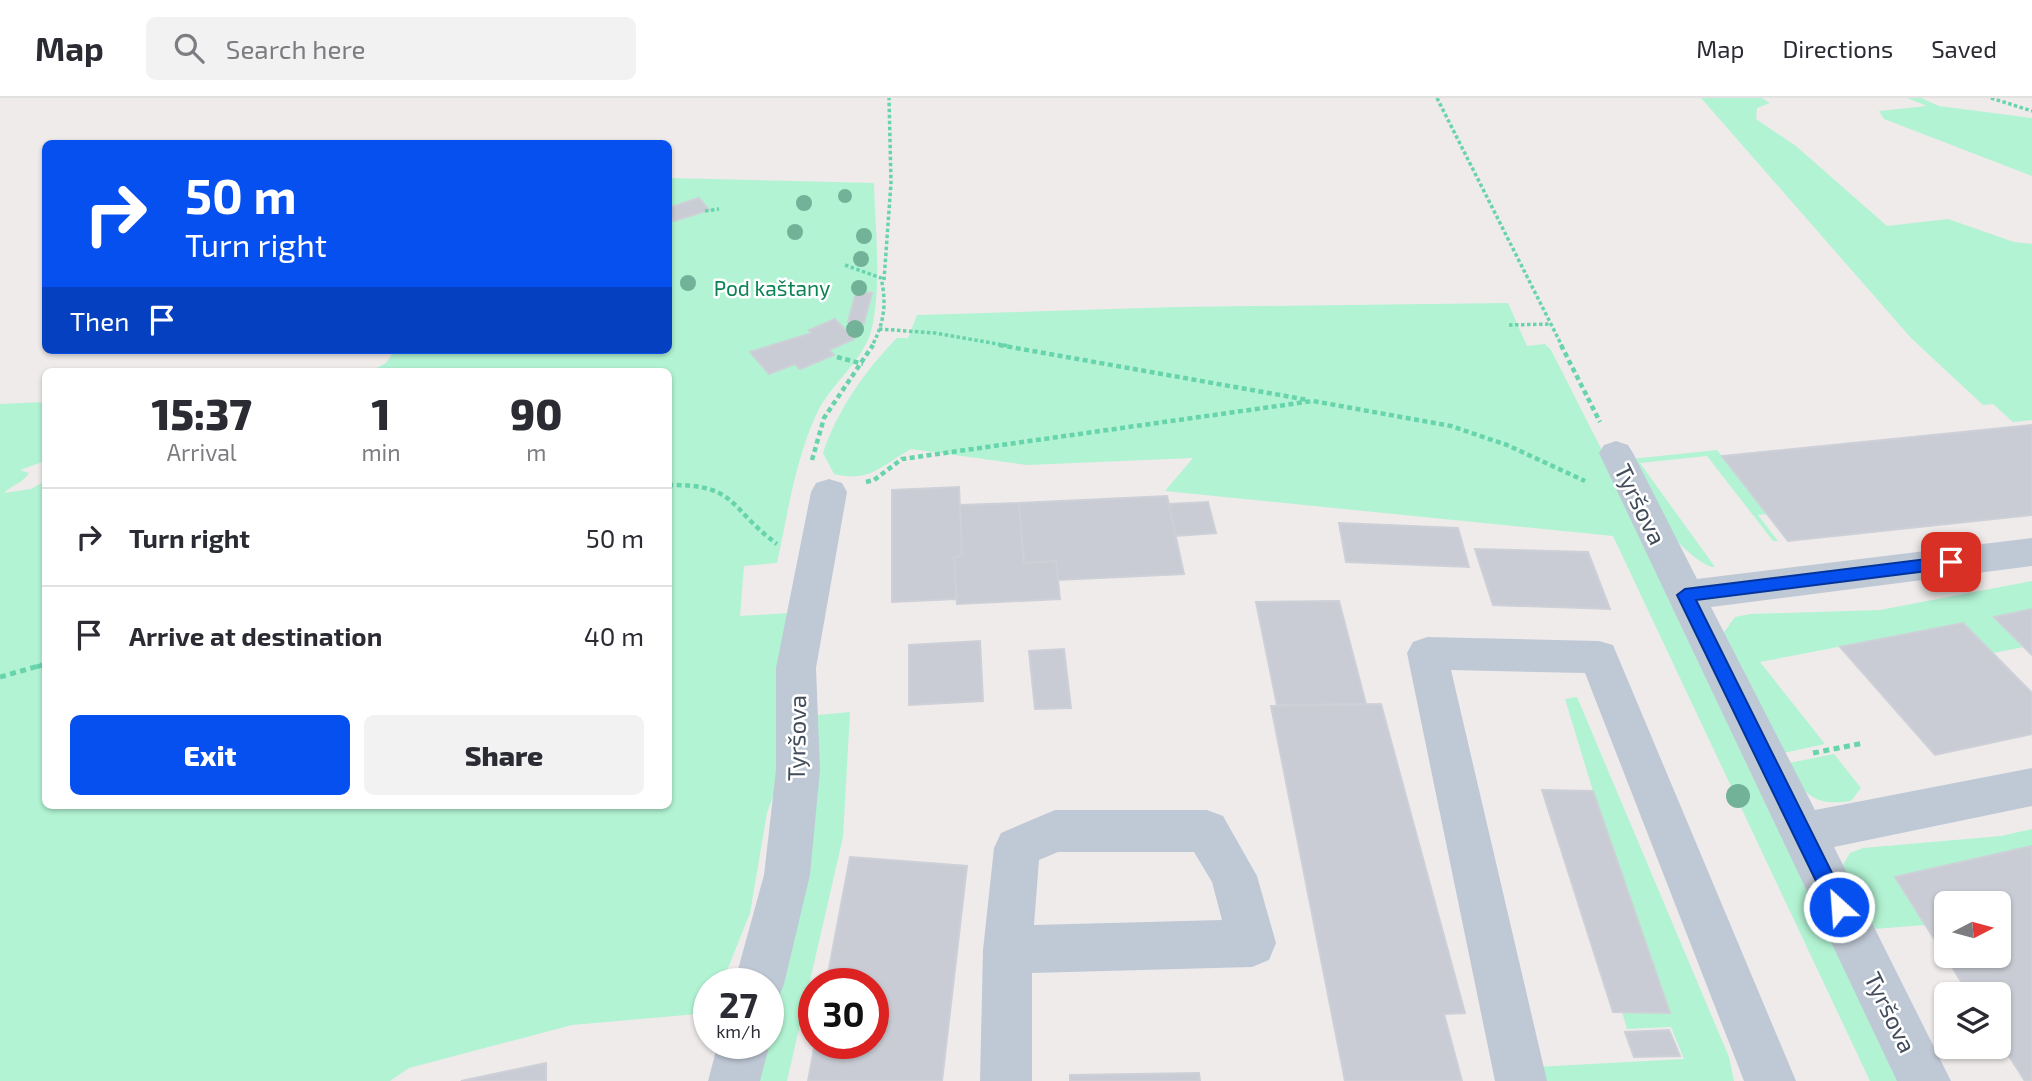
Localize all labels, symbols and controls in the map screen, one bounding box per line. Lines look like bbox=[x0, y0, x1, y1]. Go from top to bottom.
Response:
search box bbox=[146, 17, 636, 80]
text: Map bbox=[35, 28, 104, 68]
icon: search bbox=[170, 29, 208, 67]
text: Search here bbox=[226, 33, 365, 64]
text: Map bbox=[1696, 34, 1744, 63]
text: Directions bbox=[1782, 34, 1893, 63]
text: Saved bbox=[1931, 34, 1997, 63]
text: 50 m bbox=[185, 165, 297, 224]
icon: right bbox=[70, 168, 161, 259]
text: Turn right bbox=[185, 225, 327, 263]
park label: Pod kaštany bbox=[714, 275, 830, 300]
icon: arrive bbox=[143, 301, 181, 339]
text: Then bbox=[70, 305, 129, 336]
text: 15:37 bbox=[152, 388, 252, 438]
text: 1 bbox=[372, 388, 390, 438]
text: 90 bbox=[510, 388, 562, 438]
text: Arrival bbox=[167, 438, 237, 466]
text: min bbox=[361, 438, 401, 466]
text: m bbox=[526, 438, 546, 466]
street label: Tyršova bbox=[1609, 459, 1673, 549]
icon: right bbox=[70, 518, 108, 556]
text: Turn right bbox=[129, 522, 250, 553]
text: 50 m bbox=[586, 522, 644, 553]
pin bbox=[1921, 532, 1981, 592]
icon: arrive bbox=[1932, 543, 1970, 581]
icon: arrive bbox=[70, 616, 108, 654]
text: Arrive at destination bbox=[129, 620, 382, 651]
text: 40 m bbox=[584, 620, 644, 651]
street label: Tyršova bbox=[781, 695, 811, 781]
button: Exit bbox=[70, 715, 350, 795]
button: Share bbox=[364, 715, 644, 795]
position arrow bbox=[1802, 870, 1876, 944]
north arrow bbox=[1934, 891, 2011, 968]
map controls bbox=[1934, 891, 2011, 1059]
street label: Tyršova bbox=[1859, 967, 1923, 1057]
speed limit sign: 30 bbox=[798, 968, 889, 1059]
button: layers bbox=[1934, 982, 2011, 1059]
text: 27 bbox=[719, 983, 758, 1025]
text: km/h bbox=[716, 1020, 761, 1042]

